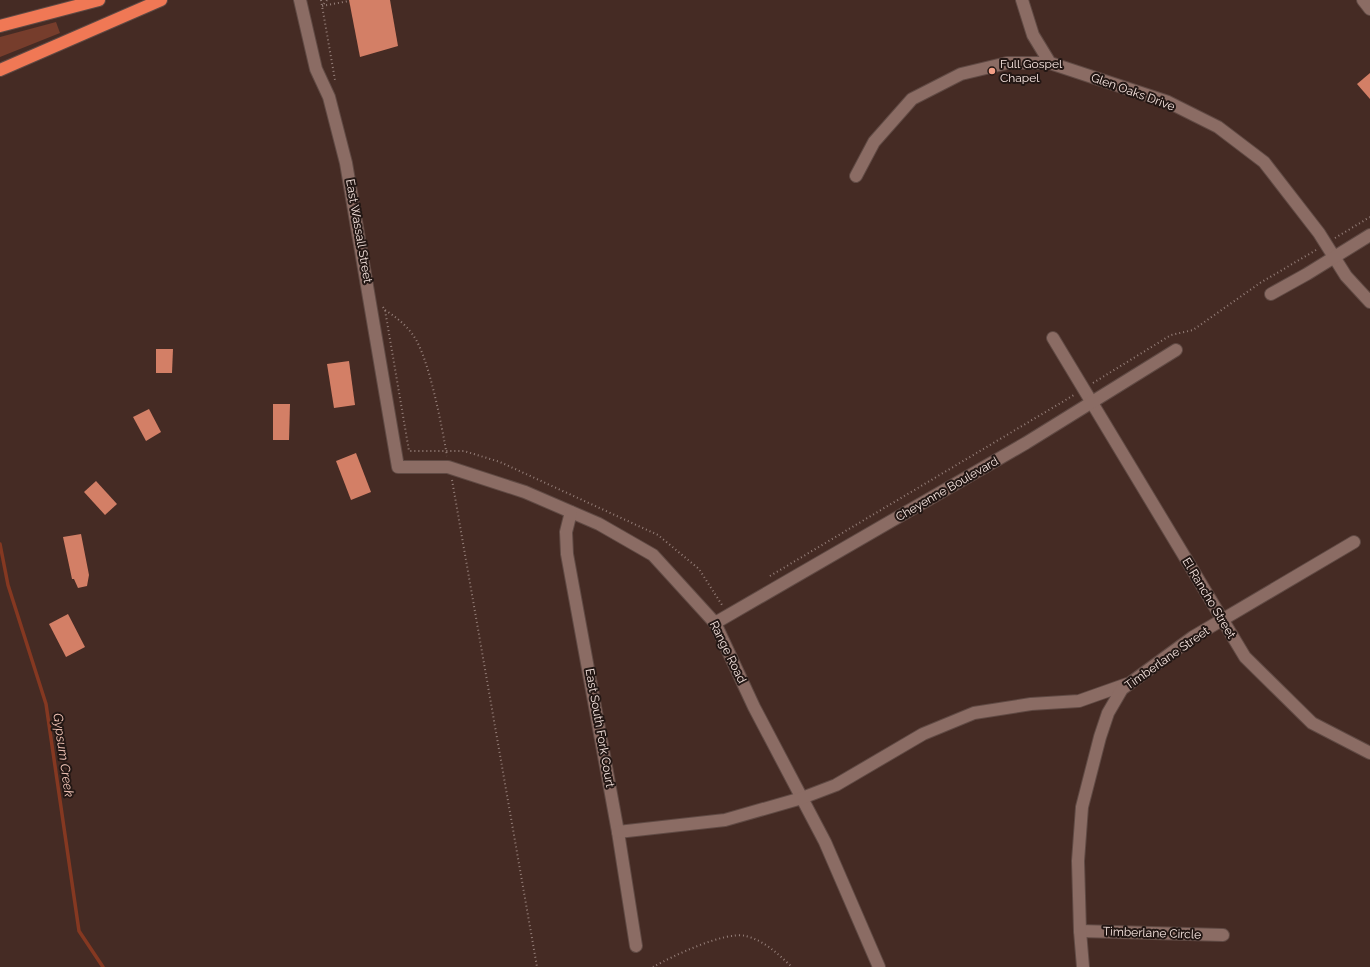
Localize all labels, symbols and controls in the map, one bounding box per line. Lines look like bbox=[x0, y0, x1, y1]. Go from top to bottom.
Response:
place label: Full Gospel Chapel bbox=[1000, 57, 1063, 85]
marker: Full Gospel Chapel bbox=[987, 66, 997, 76]
street label: Glen Oaks Drive bbox=[1089, 70, 1177, 114]
street label: East Wassall Street bbox=[343, 178, 375, 284]
street label: Cheyenne Boulevard bbox=[893, 454, 1001, 524]
street label: El Rancho Street bbox=[1179, 555, 1239, 641]
street label: Range Road bbox=[707, 619, 749, 685]
street label: Timberlane Street bbox=[1122, 624, 1212, 692]
street label: East South Fork Court bbox=[583, 667, 617, 789]
water label: Gypsum Creek bbox=[50, 712, 77, 798]
street label: Timberlane Circle bbox=[1103, 924, 1201, 942]

